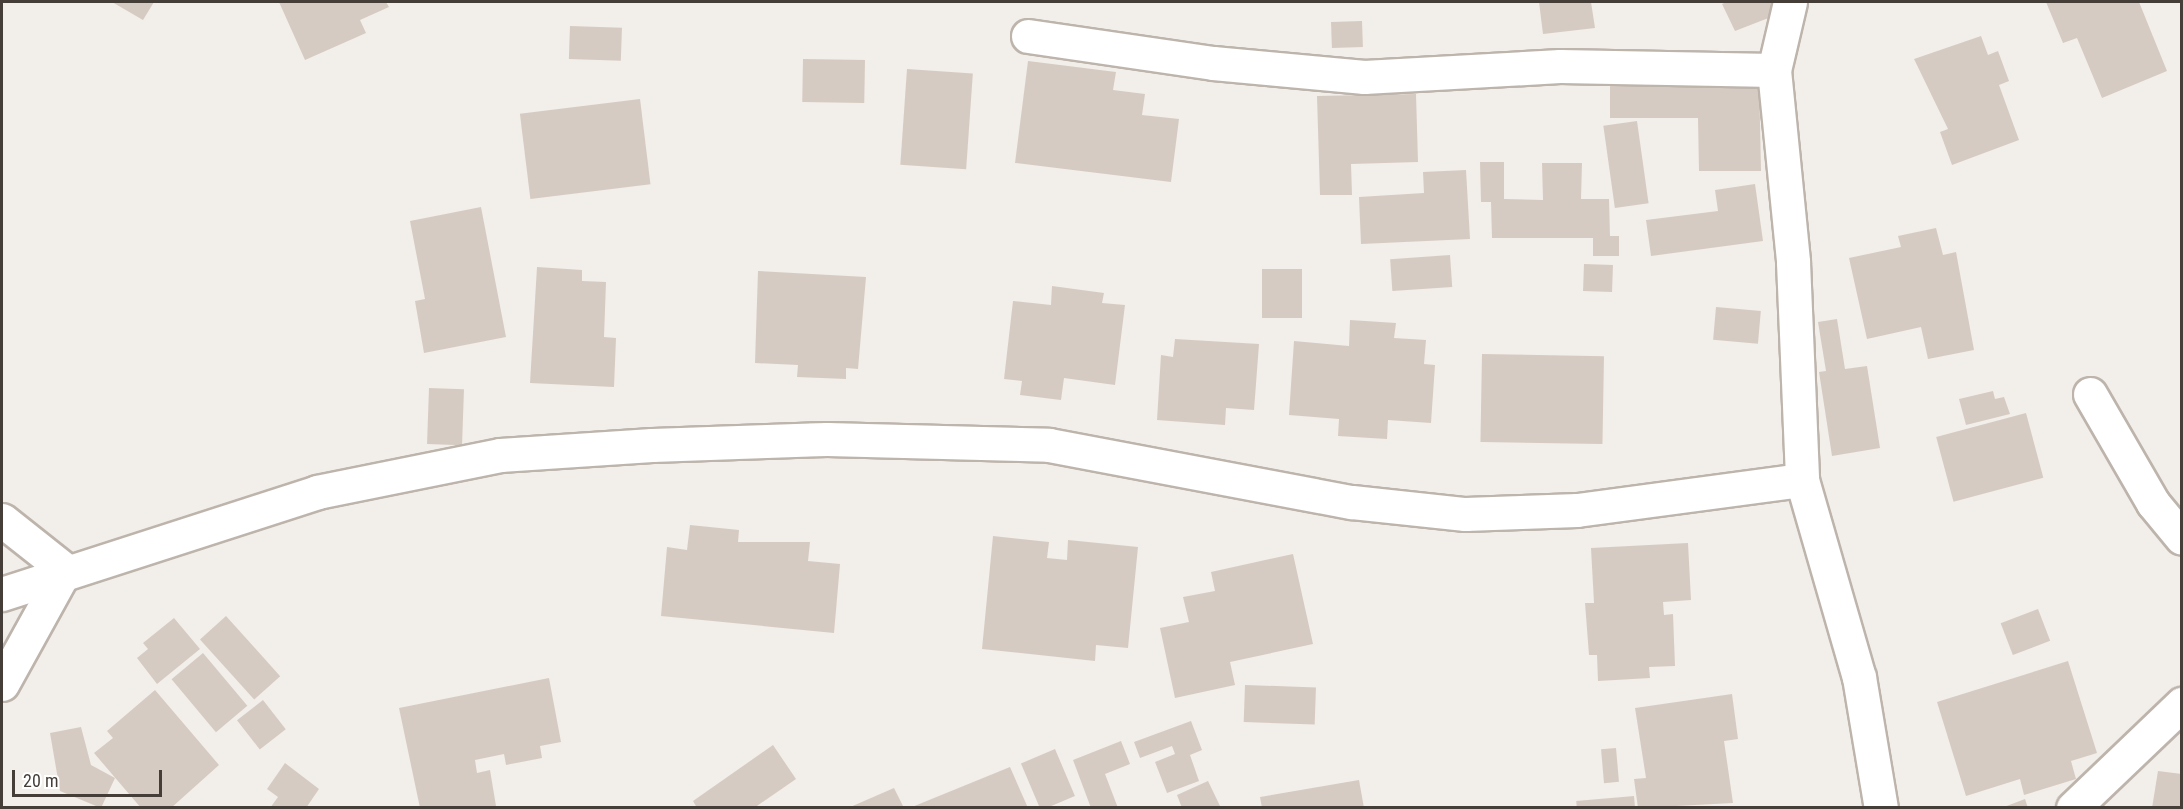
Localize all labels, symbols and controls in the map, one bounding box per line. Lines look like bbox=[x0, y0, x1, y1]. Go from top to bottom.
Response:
scale bar bbox=[15, 758, 165, 796]
text: 20 m bbox=[23, 770, 58, 791]

